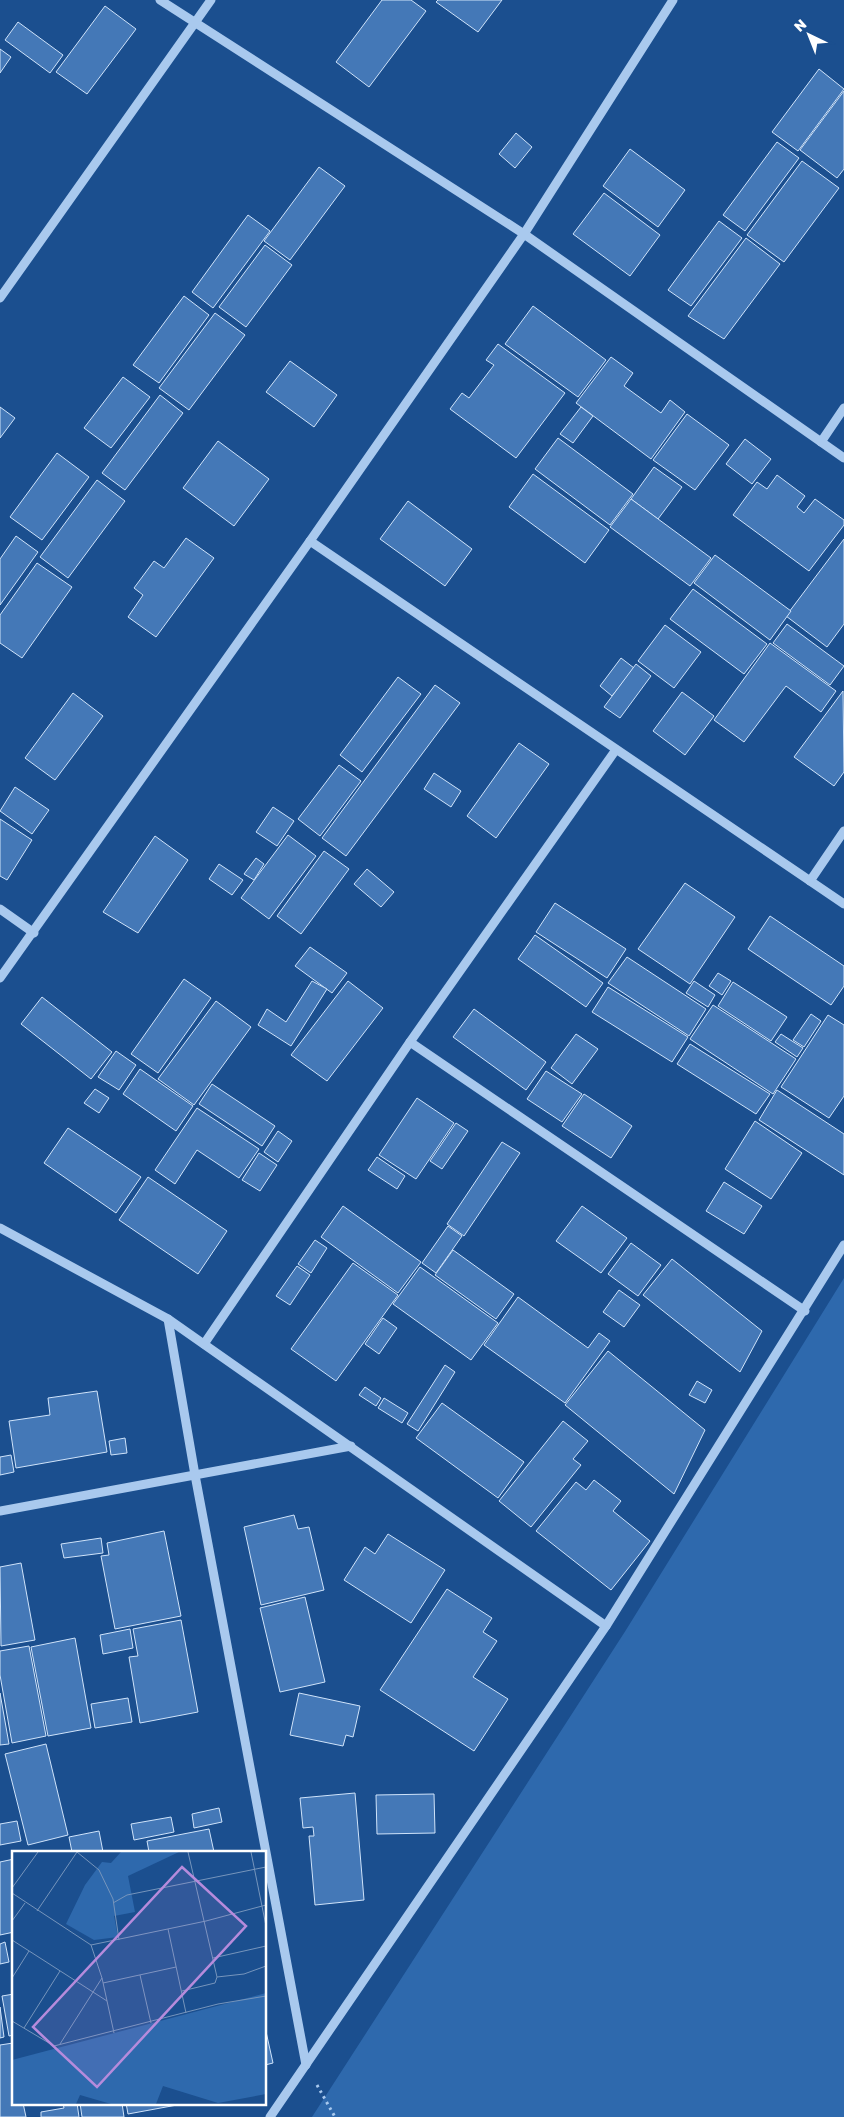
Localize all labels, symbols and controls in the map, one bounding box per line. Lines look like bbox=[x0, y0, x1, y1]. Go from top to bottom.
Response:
north arrow bbox=[784, 10, 834, 60]
text: N bbox=[790, 15, 809, 35]
inset map bbox=[12, 1851, 266, 2104]

